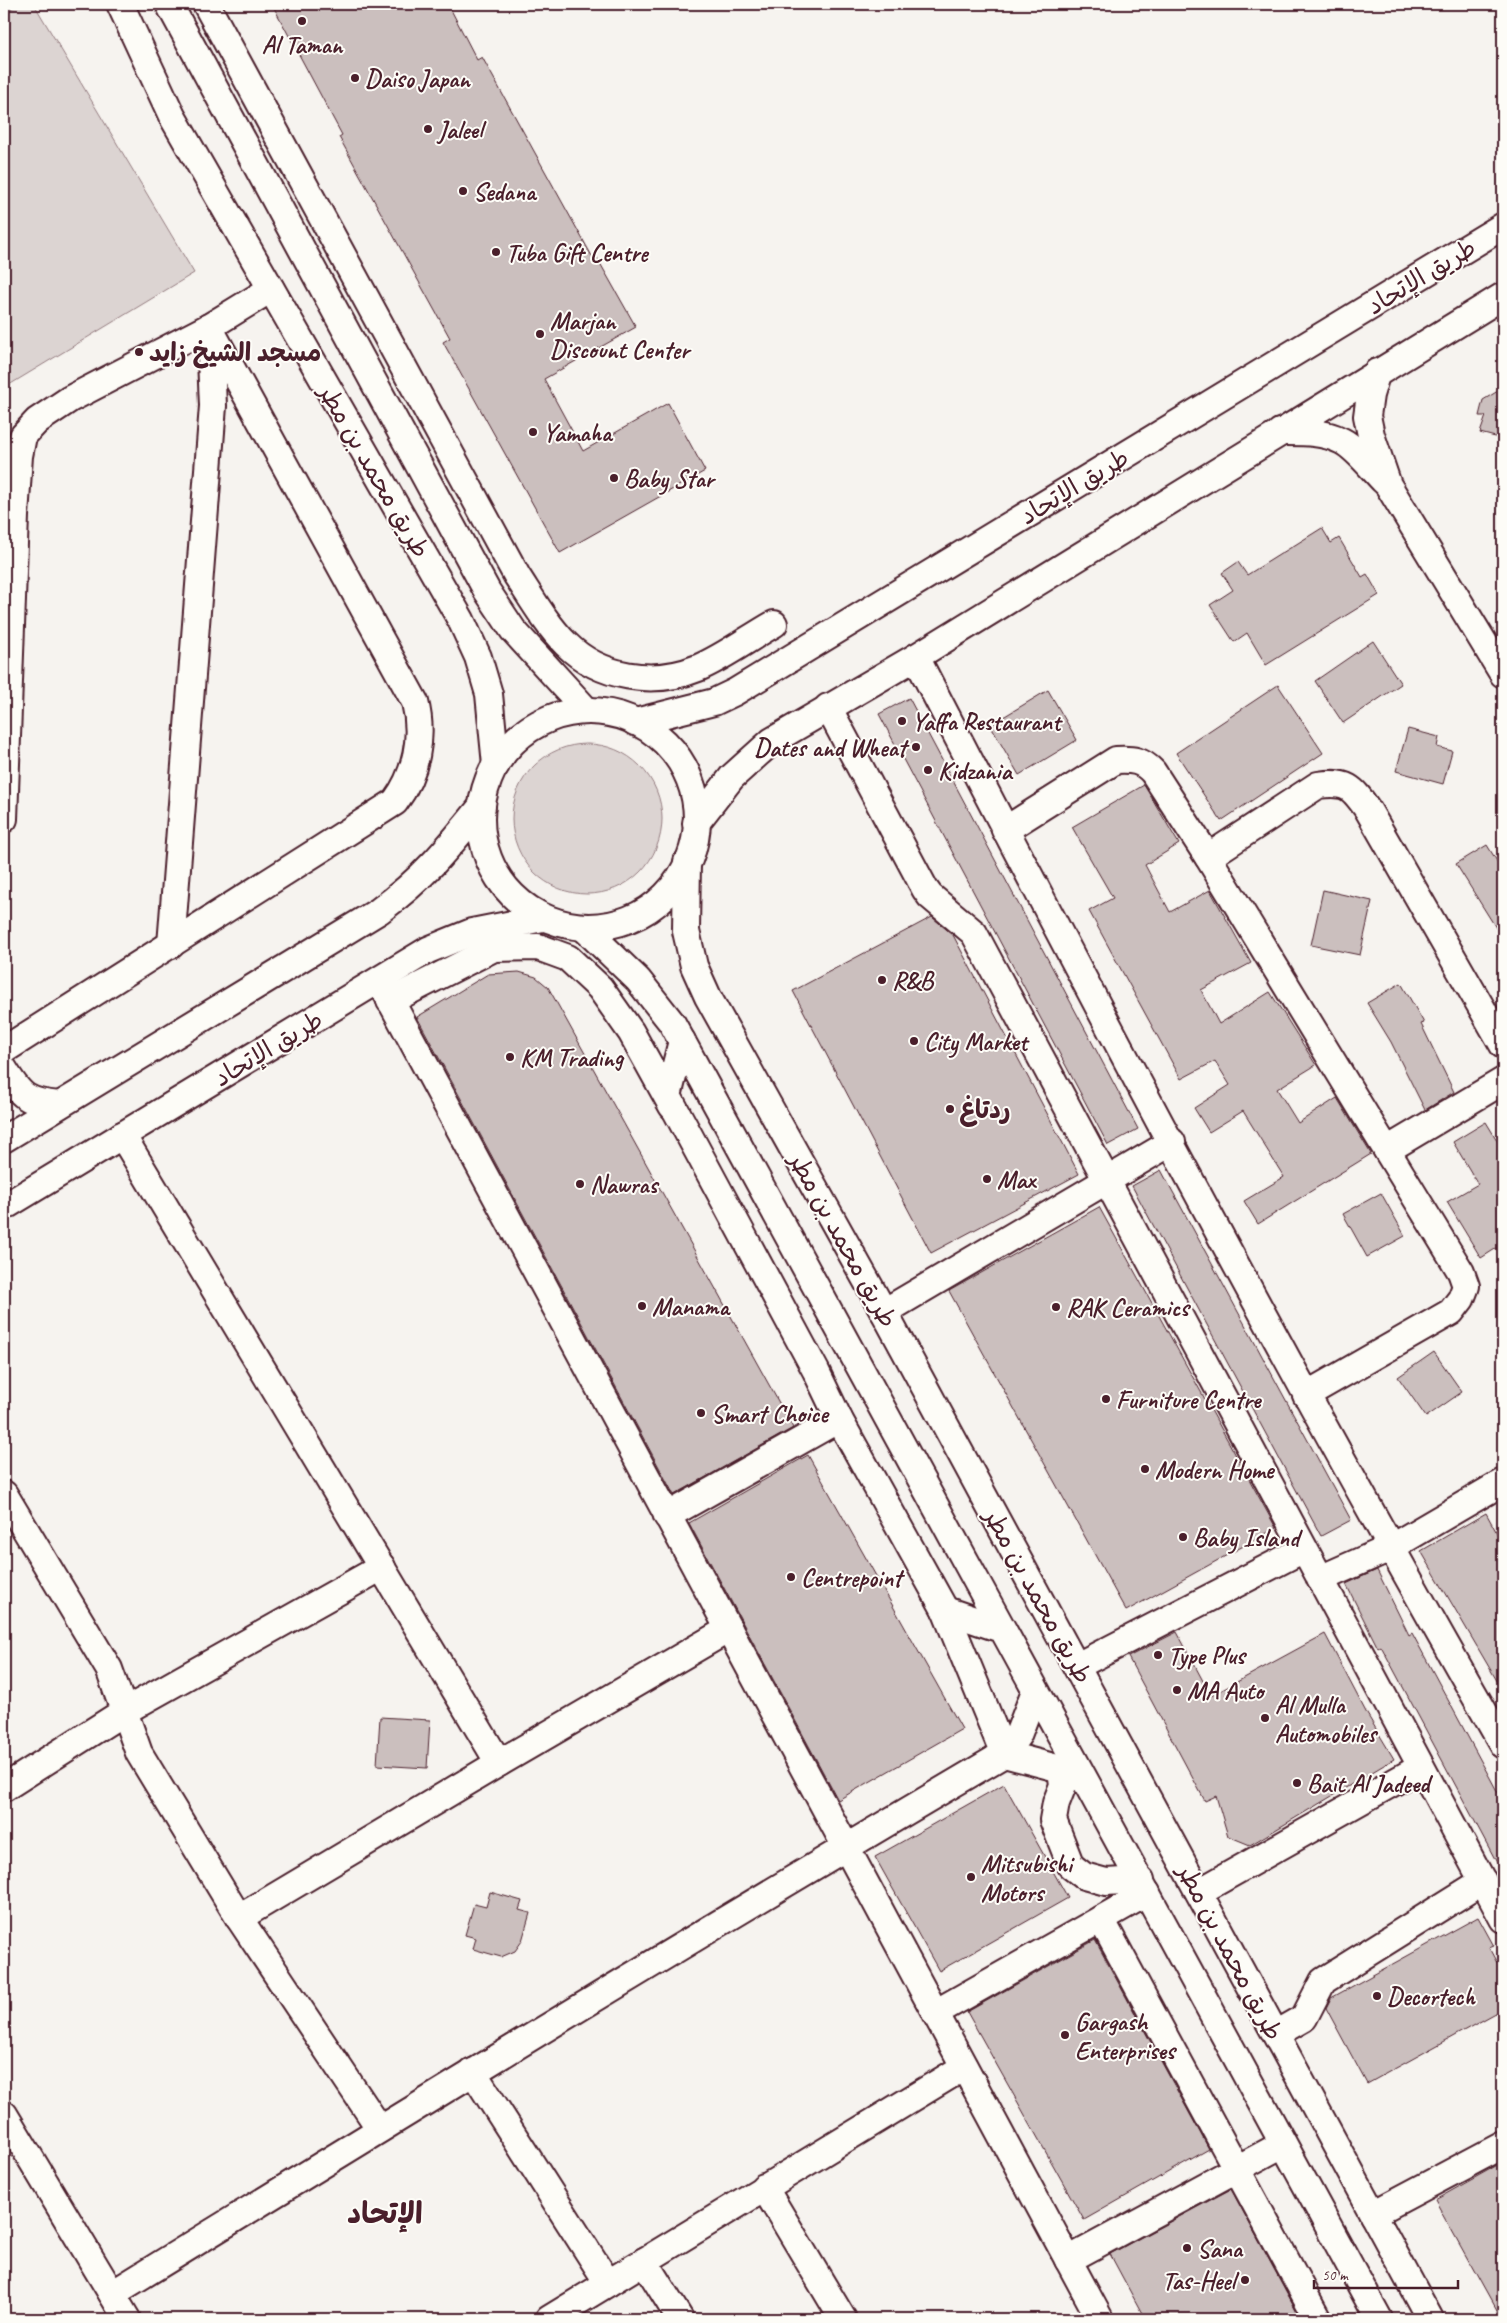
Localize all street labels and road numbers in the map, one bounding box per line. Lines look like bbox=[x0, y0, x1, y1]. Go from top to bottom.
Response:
street label: طريق اﻹتحاد bbox=[1361, 232, 1482, 322]
street label: طريق محمد بن مطر bbox=[311, 377, 437, 564]
street label: طريق اﻹتحاد bbox=[1014, 442, 1135, 532]
street label: طريق اﻹتحاد bbox=[208, 1004, 329, 1094]
street label: طريق محمد بن مطر bbox=[781, 1146, 904, 1333]
street label: طريق محمد بن مطر bbox=[976, 1502, 1099, 1689]
street label: طريق محمد بن مطر bbox=[1169, 1857, 1290, 2046]

